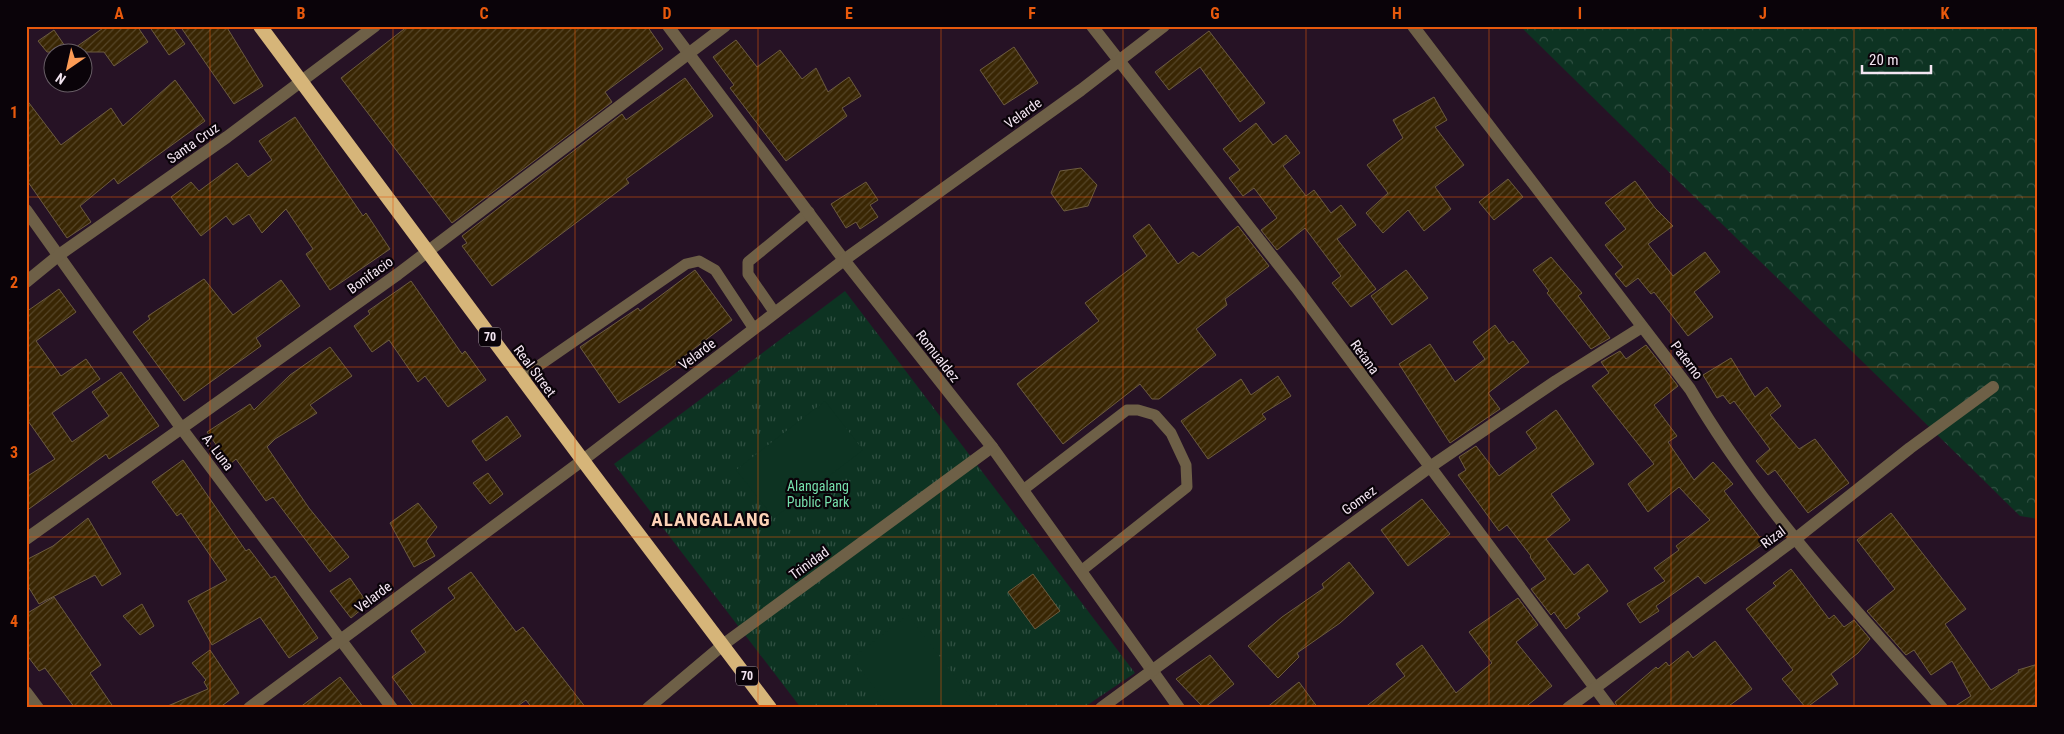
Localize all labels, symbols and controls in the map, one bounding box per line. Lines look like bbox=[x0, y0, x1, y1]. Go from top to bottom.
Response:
text: A bbox=[114, 4, 124, 23]
text: B bbox=[297, 4, 306, 23]
text: C bbox=[479, 4, 489, 23]
text: D bbox=[662, 4, 672, 23]
text: E bbox=[845, 4, 853, 23]
text: F bbox=[1028, 4, 1036, 23]
text: G bbox=[1210, 4, 1220, 23]
text: H bbox=[1392, 4, 1402, 23]
text: I bbox=[1578, 4, 1582, 23]
text: J bbox=[1759, 4, 1767, 23]
text: K bbox=[1941, 4, 1950, 23]
north arrow bbox=[42, 42, 92, 92]
scale bar bbox=[1862, 42, 1930, 74]
text: 20 m bbox=[1869, 51, 1899, 69]
text: N bbox=[53, 70, 69, 88]
street label: Velarde bbox=[1001, 94, 1045, 132]
text: 1 bbox=[10, 103, 18, 122]
street label: Santa Cruz bbox=[164, 119, 222, 167]
street label: Bonifacio bbox=[344, 253, 396, 297]
text: 2 bbox=[10, 273, 18, 292]
street label: Romualdez bbox=[913, 327, 963, 385]
road number: 70 bbox=[479, 328, 501, 347]
street label: Velarde bbox=[676, 335, 719, 373]
street label: Retana bbox=[1347, 337, 1383, 377]
street label: Paterno bbox=[1668, 338, 1706, 382]
street label: Real Street bbox=[511, 342, 559, 400]
street label: A. Luna bbox=[199, 431, 237, 473]
text: 3 bbox=[10, 443, 18, 462]
park label: Alangalang Public Park bbox=[787, 478, 850, 510]
street label: Gomez bbox=[1339, 482, 1379, 518]
district label: ALANGALANG bbox=[651, 508, 771, 531]
street label: Rizal bbox=[1758, 523, 1788, 551]
street label: Trinidad bbox=[786, 543, 832, 583]
street label: Velarde bbox=[352, 578, 395, 616]
text: 4 bbox=[10, 612, 18, 631]
road number: 70 bbox=[736, 666, 758, 686]

